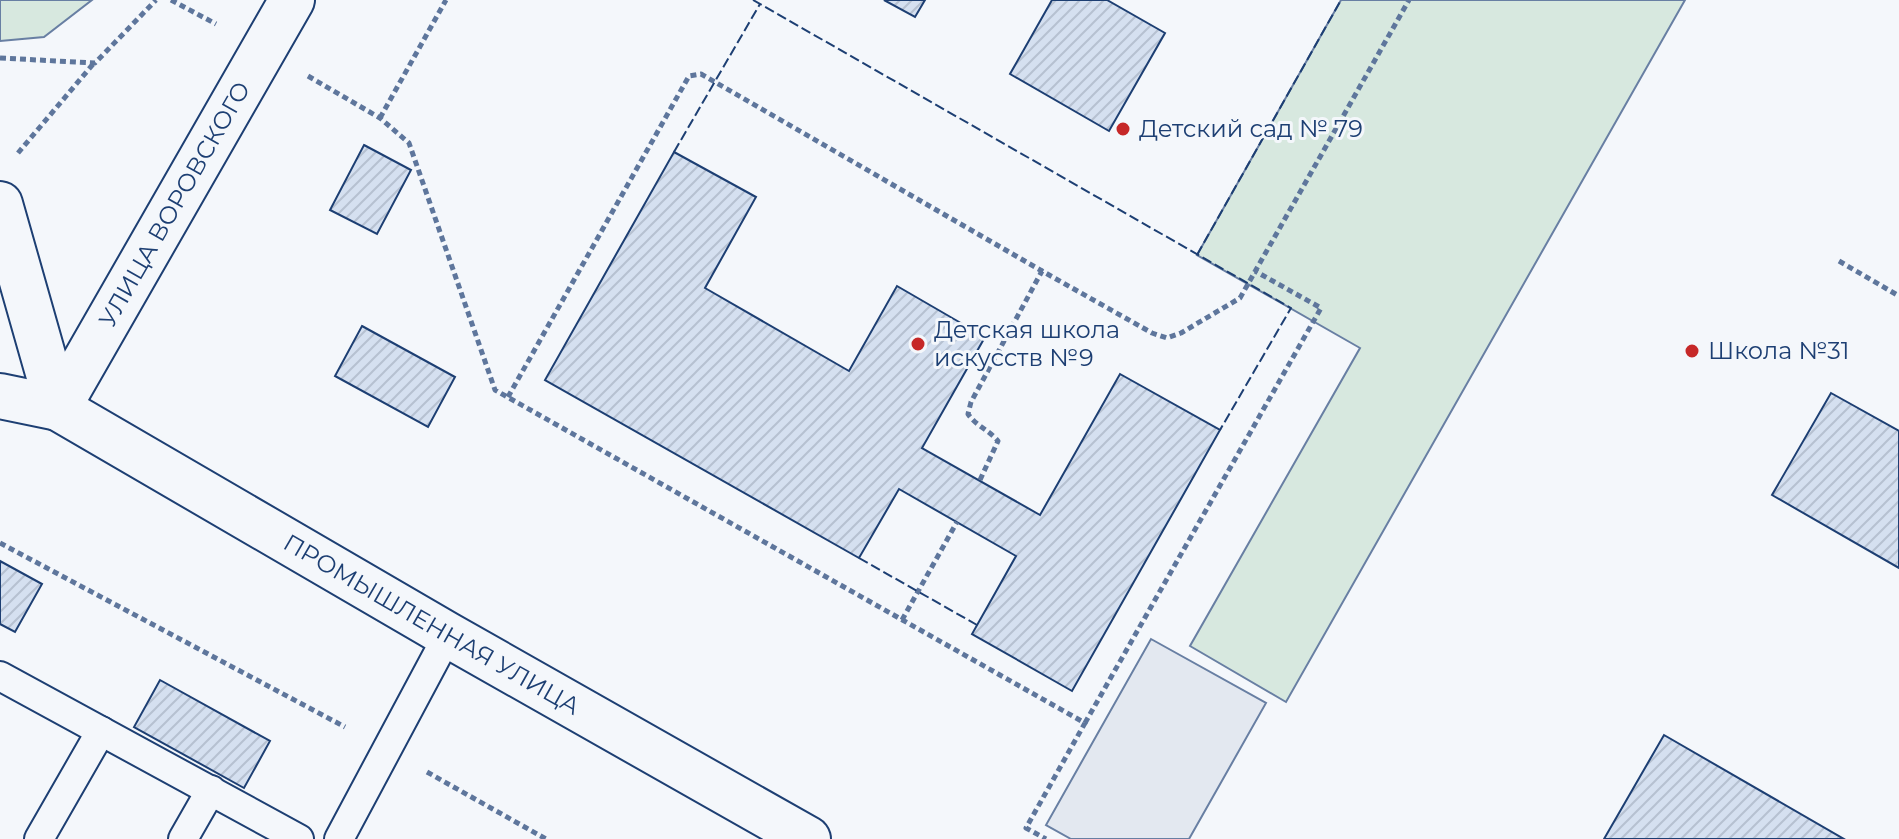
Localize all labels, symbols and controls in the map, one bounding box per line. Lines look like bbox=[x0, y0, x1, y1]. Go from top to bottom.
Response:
street label: УЛИЦА ВОРОВСКОГО bbox=[93, 76, 256, 332]
place label: Детский сад № 79 bbox=[1139, 114, 1363, 143]
marker: Детский сад № 79 bbox=[1114, 120, 1132, 138]
place label: Детская школа искусств №9 bbox=[934, 315, 1120, 372]
marker: Детская школа искусств №9 bbox=[909, 335, 927, 353]
place label: Школа №31 bbox=[1708, 336, 1849, 365]
marker: Школа №31 bbox=[1683, 342, 1701, 360]
street label: ПРОМЫШЛЕННАЯ УЛИЦА bbox=[279, 528, 585, 721]

